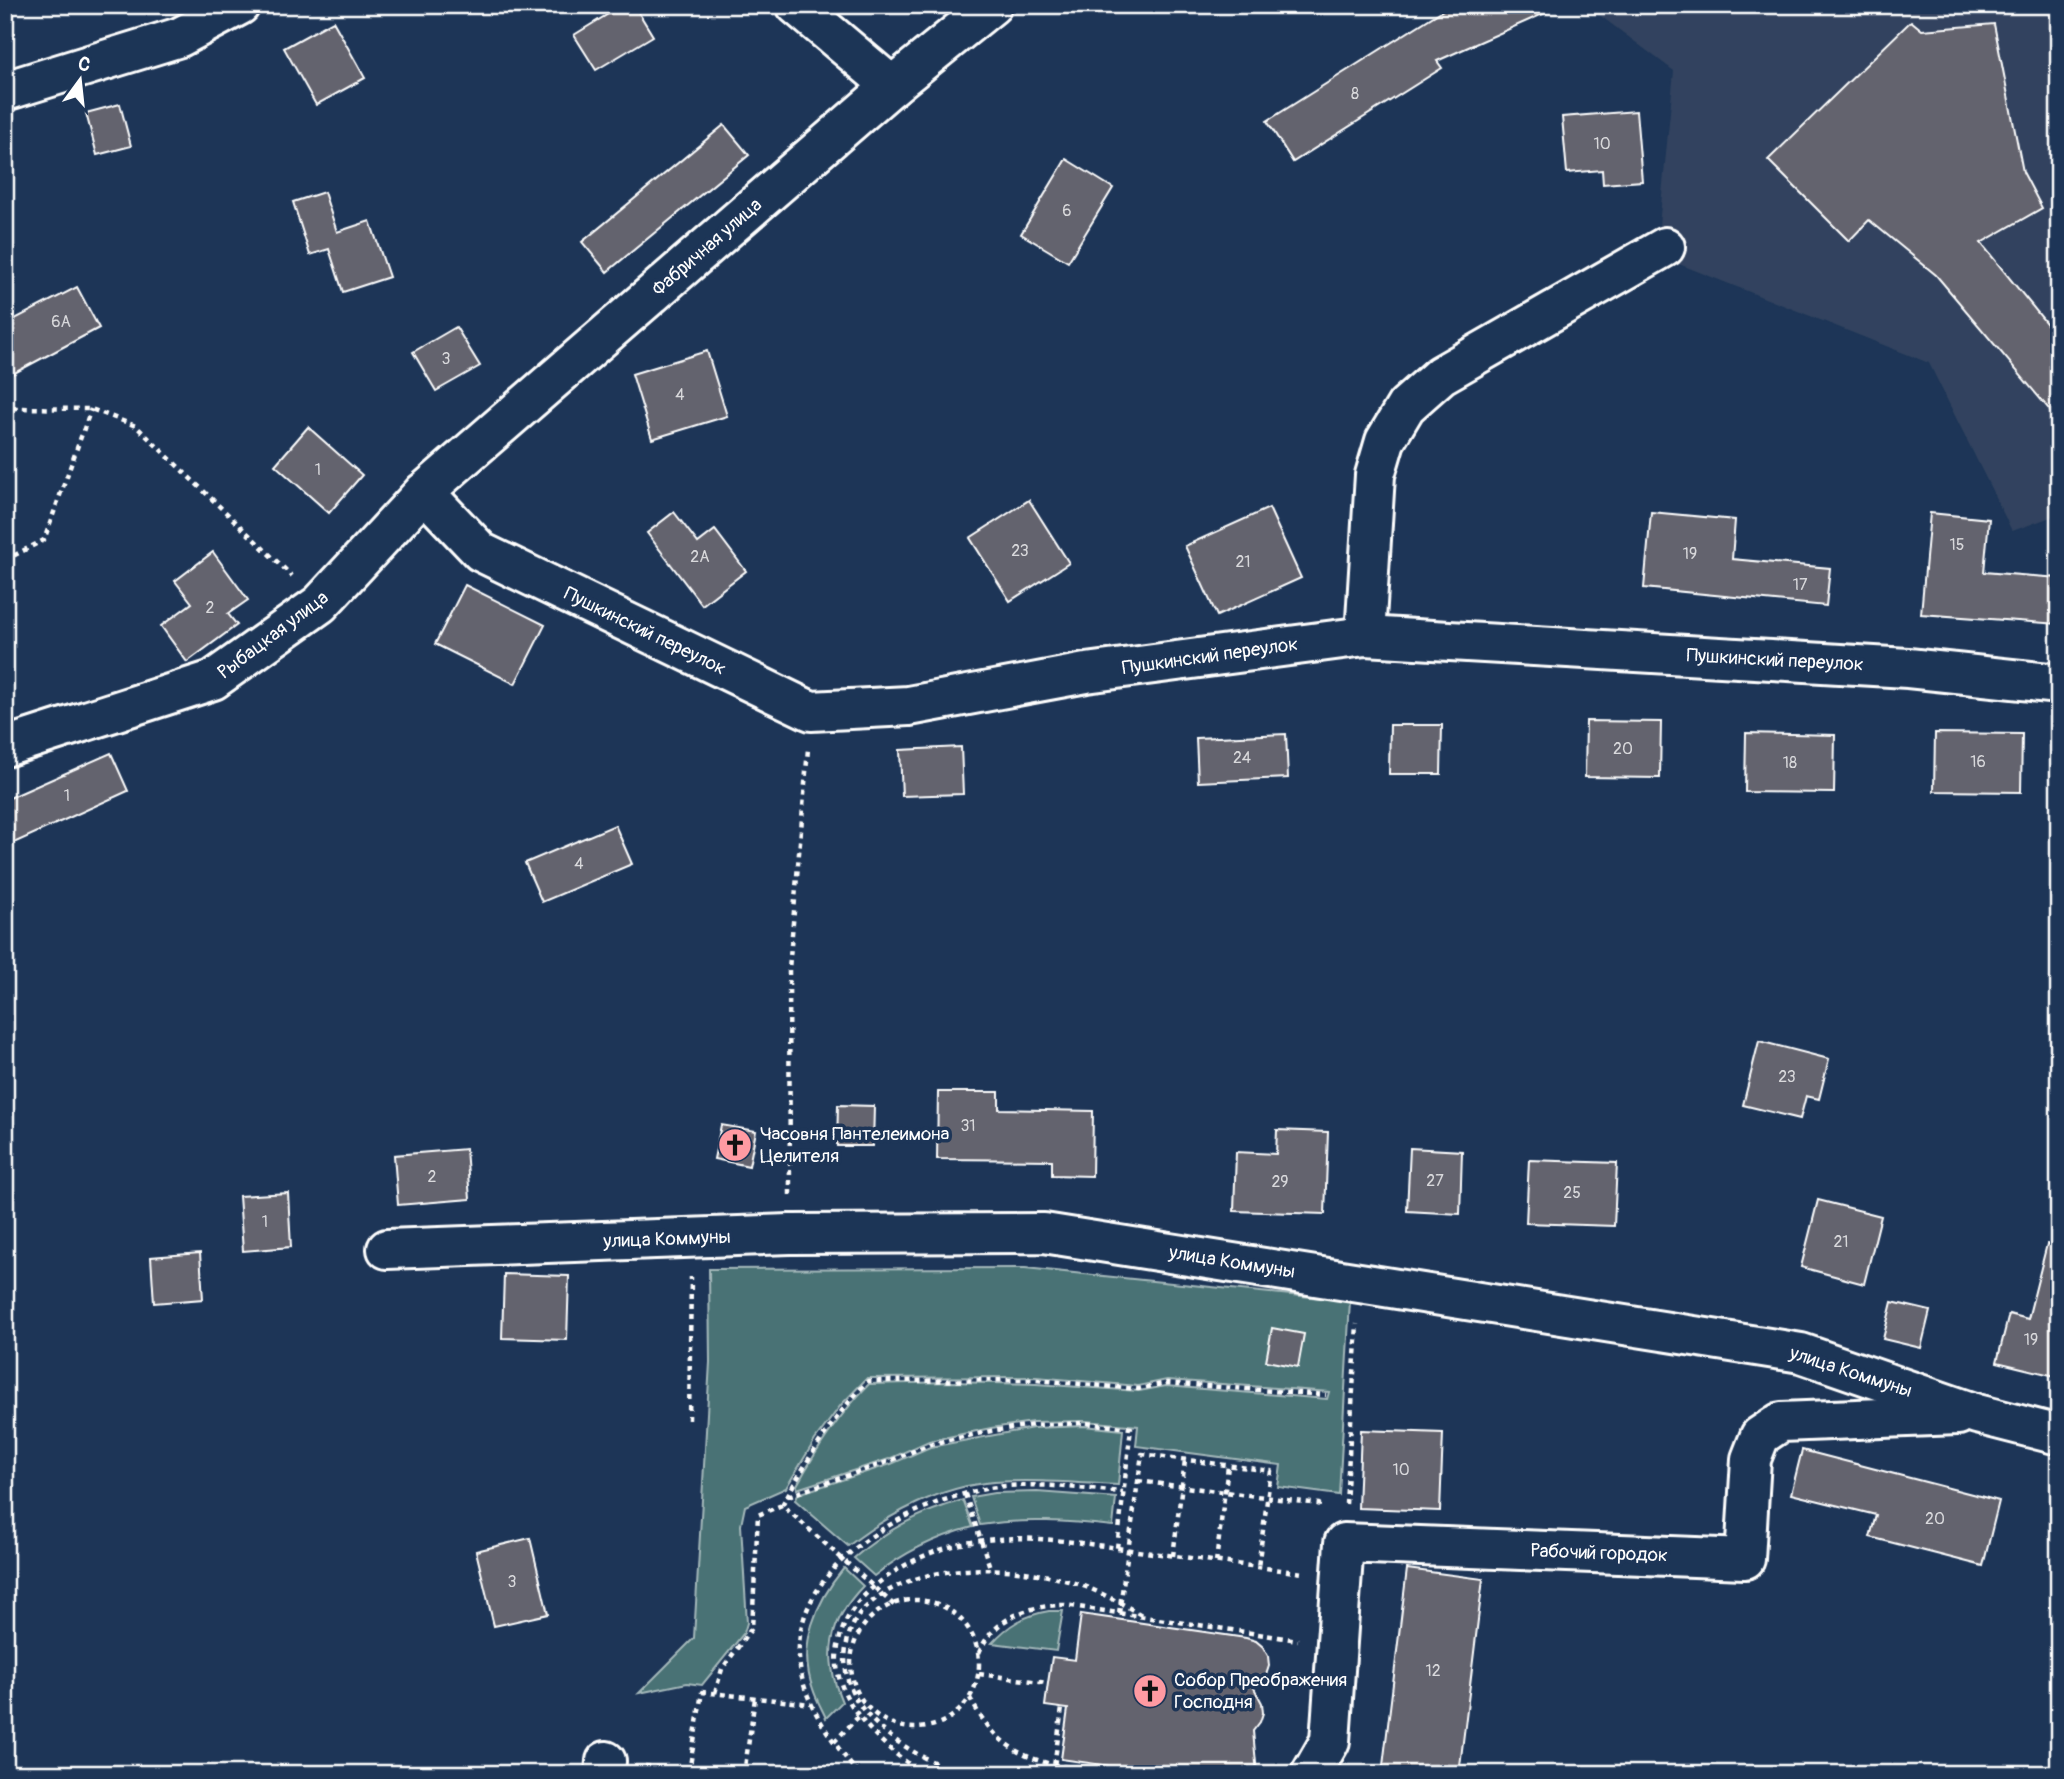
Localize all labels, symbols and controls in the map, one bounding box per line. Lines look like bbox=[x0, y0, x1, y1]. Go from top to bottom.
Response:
north arrow bbox=[46, 46, 116, 116]
text: С bbox=[75, 51, 93, 78]
house number: 8 bbox=[1351, 84, 1359, 104]
house number: 10 bbox=[1593, 134, 1611, 154]
street label: Фабричная улица bbox=[647, 193, 767, 301]
house number: 6 bbox=[1062, 201, 1072, 221]
house number: 6А bbox=[51, 312, 71, 332]
house number: 3 bbox=[442, 349, 451, 369]
house number: 4 bbox=[675, 385, 685, 405]
house number: 1 bbox=[315, 460, 321, 480]
house number: 15 bbox=[1950, 535, 1964, 555]
house number: 23 bbox=[1011, 541, 1029, 561]
house number: 19 bbox=[1683, 544, 1697, 564]
house number: 2А bbox=[690, 547, 710, 567]
house number: 21 bbox=[1235, 552, 1251, 572]
house number: 17 bbox=[1793, 575, 1808, 595]
street label: Пушкинский переулок bbox=[560, 581, 730, 681]
street label: Рыбацкая улица bbox=[213, 586, 333, 684]
house number: 2 bbox=[206, 598, 215, 618]
street label: Пушкинский переулок bbox=[1121, 632, 1300, 680]
street label: Пушкинский переулок bbox=[1686, 643, 1864, 677]
house number: 20 bbox=[1613, 739, 1633, 759]
house number: 24 bbox=[1233, 748, 1251, 768]
house number: 16 bbox=[1970, 752, 1986, 772]
house number: 18 bbox=[1783, 753, 1797, 773]
house number: 1 bbox=[64, 786, 70, 806]
house number: 4 bbox=[574, 854, 584, 874]
house number: 23 bbox=[1778, 1067, 1796, 1087]
house number: 31 bbox=[960, 1116, 976, 1136]
place label: Часовня Пантелеимона Целителя bbox=[760, 1122, 950, 1168]
church icon: Часовня Пантелеимона Целителя bbox=[716, 1126, 754, 1164]
house number: 2 bbox=[428, 1167, 437, 1187]
house number: 27 bbox=[1426, 1171, 1444, 1191]
house number: 29 bbox=[1271, 1172, 1289, 1192]
house number: 25 bbox=[1563, 1183, 1581, 1203]
house number: 1 bbox=[262, 1212, 268, 1232]
street label: улица Коммуны bbox=[602, 1225, 731, 1253]
house number: 21 bbox=[1833, 1232, 1849, 1252]
street label: улица Коммуны bbox=[1166, 1240, 1297, 1284]
house number: 19 bbox=[2024, 1330, 2038, 1350]
street label: улица Коммуны bbox=[1786, 1341, 1915, 1403]
house number: 10 bbox=[1392, 1460, 1410, 1480]
house number: 20 bbox=[1925, 1509, 1945, 1529]
street label: Рабочий городок bbox=[1530, 1539, 1668, 1567]
house number: 3 bbox=[508, 1572, 517, 1592]
house number: 12 bbox=[1425, 1661, 1441, 1681]
place label: Собор Преображения Господня bbox=[1174, 1668, 1347, 1714]
church icon: Собор Преображения Господня bbox=[1131, 1672, 1169, 1710]

